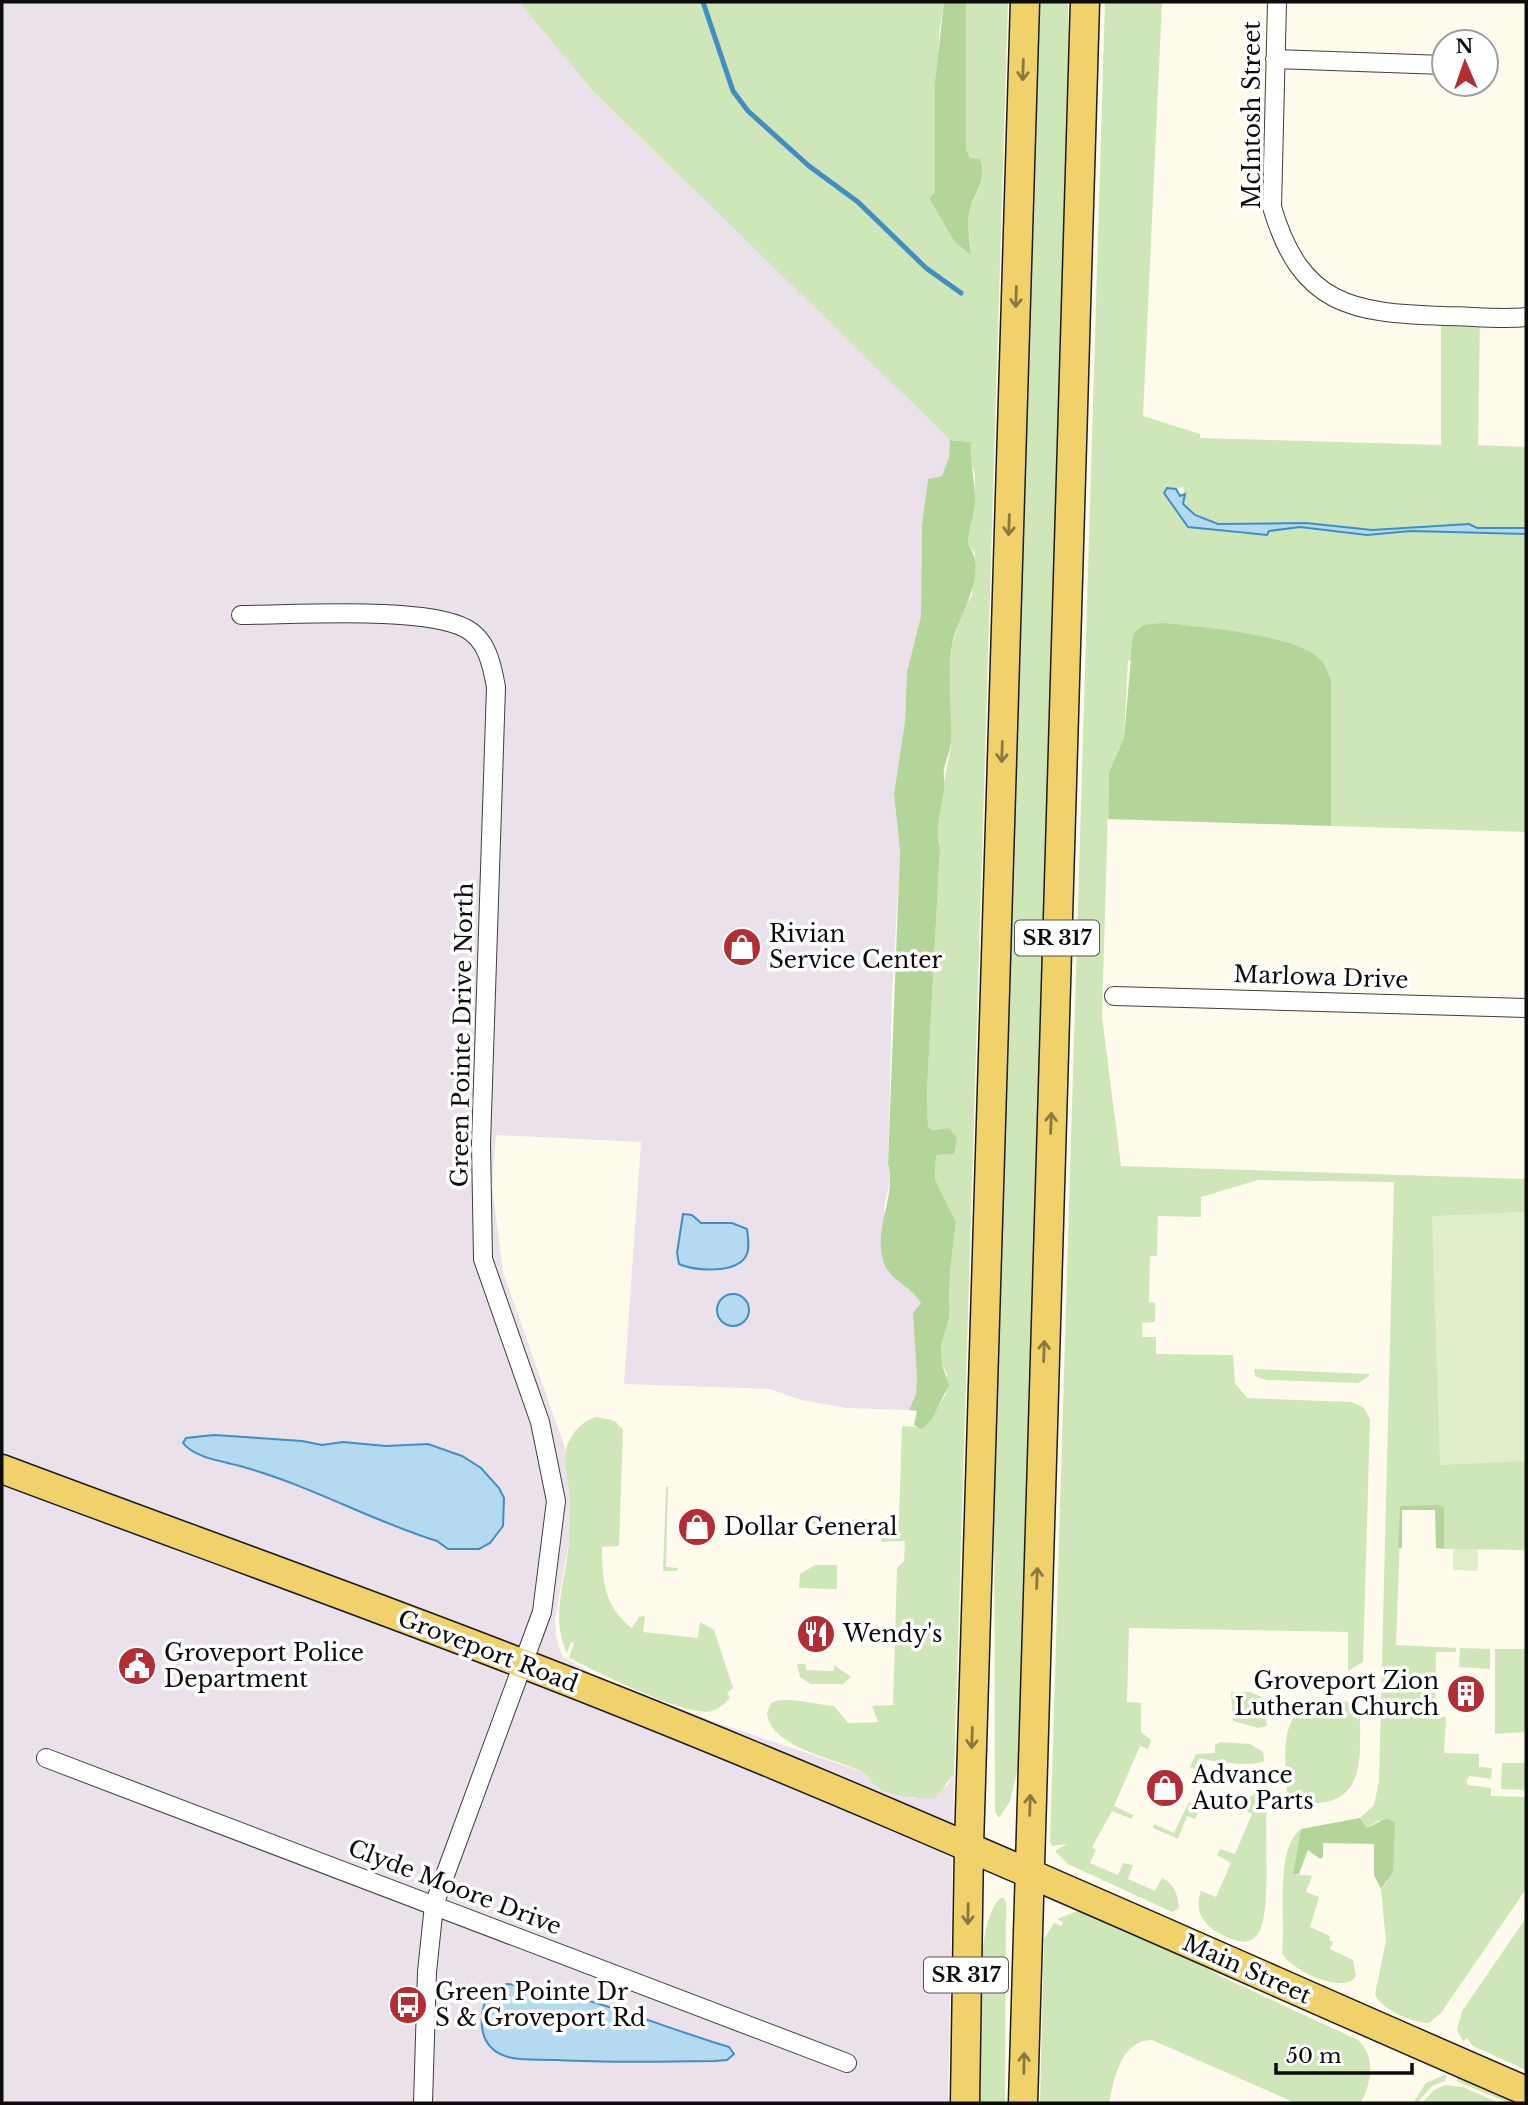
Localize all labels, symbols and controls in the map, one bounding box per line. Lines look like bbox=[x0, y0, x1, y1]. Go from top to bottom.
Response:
street label: McIntosh Street bbox=[1238, 21, 1266, 209]
north arrow bbox=[1430, 28, 1500, 98]
text: N bbox=[1455, 35, 1474, 58]
one-way arrow bbox=[1016, 58, 1030, 81]
one-way arrow bbox=[1009, 286, 1023, 309]
one-way arrow bbox=[1002, 513, 1016, 536]
one-way arrow bbox=[996, 740, 1009, 763]
street label: Green Pointe Drive North bbox=[445, 882, 479, 1188]
place label: Rivian Service Center bbox=[769, 920, 942, 974]
road number: SR 317 bbox=[1015, 920, 1099, 956]
shop icon: Rivian Service Center bbox=[721, 926, 763, 968]
street label: Marlowa Drive bbox=[1233, 960, 1409, 994]
one-way arrow bbox=[1044, 1112, 1058, 1135]
one-way arrow bbox=[1037, 1339, 1051, 1362]
shop icon: Dollar General bbox=[676, 1506, 718, 1548]
place label: Dollar General bbox=[724, 1513, 897, 1541]
one-way arrow bbox=[1030, 1567, 1044, 1590]
street label: Groveport Road bbox=[394, 1604, 582, 1698]
restaurant icon: Wendy's bbox=[795, 1613, 837, 1655]
place label: Wendy's bbox=[842, 1620, 942, 1648]
place label: Groveport Police Department bbox=[164, 1639, 364, 1693]
public building icon: Groveport Police Department bbox=[116, 1645, 158, 1687]
place label: Groveport Zion Lutheran Church bbox=[1234, 1667, 1439, 1721]
building icon: Groveport Zion Lutheran Church bbox=[1445, 1673, 1487, 1715]
one-way arrow bbox=[966, 1726, 979, 1749]
place label: Advance Auto Parts bbox=[1191, 1761, 1314, 1815]
shop icon: Advance Auto Parts bbox=[1144, 1767, 1186, 1809]
one-way arrow bbox=[1023, 1794, 1037, 1817]
street label: Clyde Moore Drive bbox=[344, 1833, 566, 1941]
one-way arrow bbox=[961, 1903, 974, 1926]
street label: Main Street bbox=[1179, 1928, 1316, 2010]
road number: SR 317 bbox=[924, 1958, 1008, 1993]
place label: Green Pointe Dr S & Groveport Rd bbox=[435, 1978, 646, 2032]
bus stop icon: Green Pointe Dr S & Groveport Rd bbox=[387, 1984, 429, 2026]
scale bar bbox=[1276, 2032, 1412, 2076]
text: 50 m bbox=[1286, 2043, 1342, 2069]
one-way arrow bbox=[1017, 2051, 1030, 2074]

